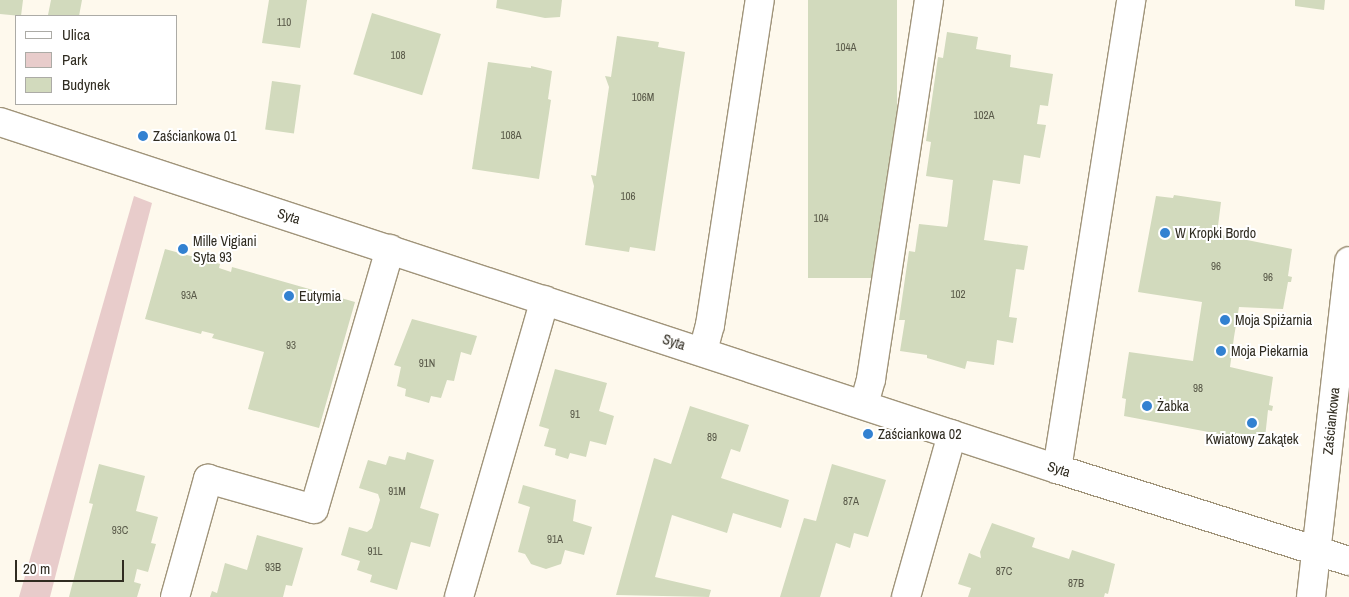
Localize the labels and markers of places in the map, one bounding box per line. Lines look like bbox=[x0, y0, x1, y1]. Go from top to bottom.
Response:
place label: Zaściankowa 01 bbox=[153, 128, 237, 144]
marker: Zaściankowa 01 bbox=[137, 130, 149, 142]
place label: W Kropki Bordo bbox=[1175, 225, 1256, 241]
marker: W Kropki Bordo bbox=[1159, 227, 1171, 239]
place label: Mille Vigiani Syta 93 bbox=[193, 233, 257, 266]
marker: Mille Vigiani Syta 93 bbox=[177, 243, 189, 255]
place label: Eutymia bbox=[299, 288, 341, 304]
marker: Eutymia bbox=[283, 290, 295, 302]
place label: Moja Spiżarnia bbox=[1235, 312, 1312, 328]
marker: Moja Spiżarnia bbox=[1219, 314, 1231, 326]
place label: Moja Piekarnia bbox=[1231, 343, 1308, 359]
marker: Moja Piekarnia bbox=[1215, 345, 1227, 357]
place label: Żabka bbox=[1157, 398, 1189, 414]
marker: Żabka bbox=[1141, 400, 1153, 412]
marker: Kwiatowy Zakątek bbox=[1246, 417, 1258, 429]
place label: Zaściankowa 02 bbox=[878, 426, 962, 442]
marker: Zaściankowa 02 bbox=[862, 428, 874, 440]
place label: Kwiatowy Zakątek bbox=[1205, 431, 1299, 447]

